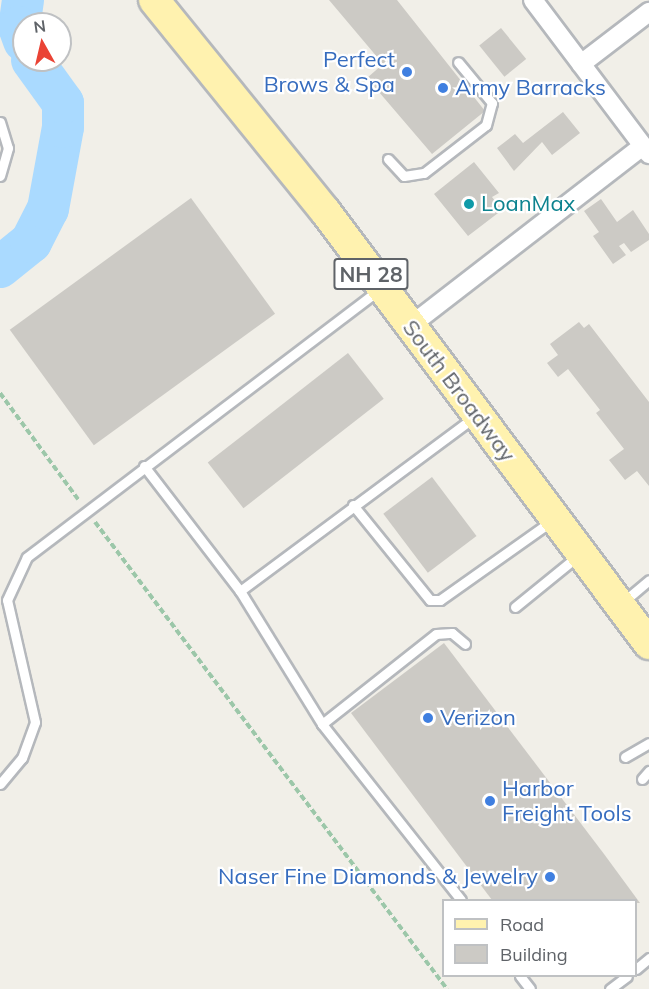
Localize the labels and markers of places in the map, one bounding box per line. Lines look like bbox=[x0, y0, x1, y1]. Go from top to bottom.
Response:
place label: Perfect Brows & Spa bbox=[264, 46, 395, 98]
marker: Perfect Brows & Spa bbox=[400, 65, 414, 79]
place label: Army Barracks bbox=[455, 75, 606, 101]
marker: Army Barracks bbox=[436, 81, 450, 95]
place label: LoanMax bbox=[481, 191, 575, 217]
marker: LoanMax bbox=[462, 197, 476, 211]
place label: Verizon bbox=[440, 705, 516, 731]
marker: Verizon bbox=[421, 711, 435, 725]
place label: Harbor Freight Tools bbox=[502, 775, 632, 826]
marker: Harbor Freight Tools bbox=[483, 794, 497, 808]
place label: Naser Fine Diamonds & Jewelry bbox=[218, 864, 538, 890]
marker: Naser Fine Diamonds & Jewelry bbox=[543, 870, 557, 884]

